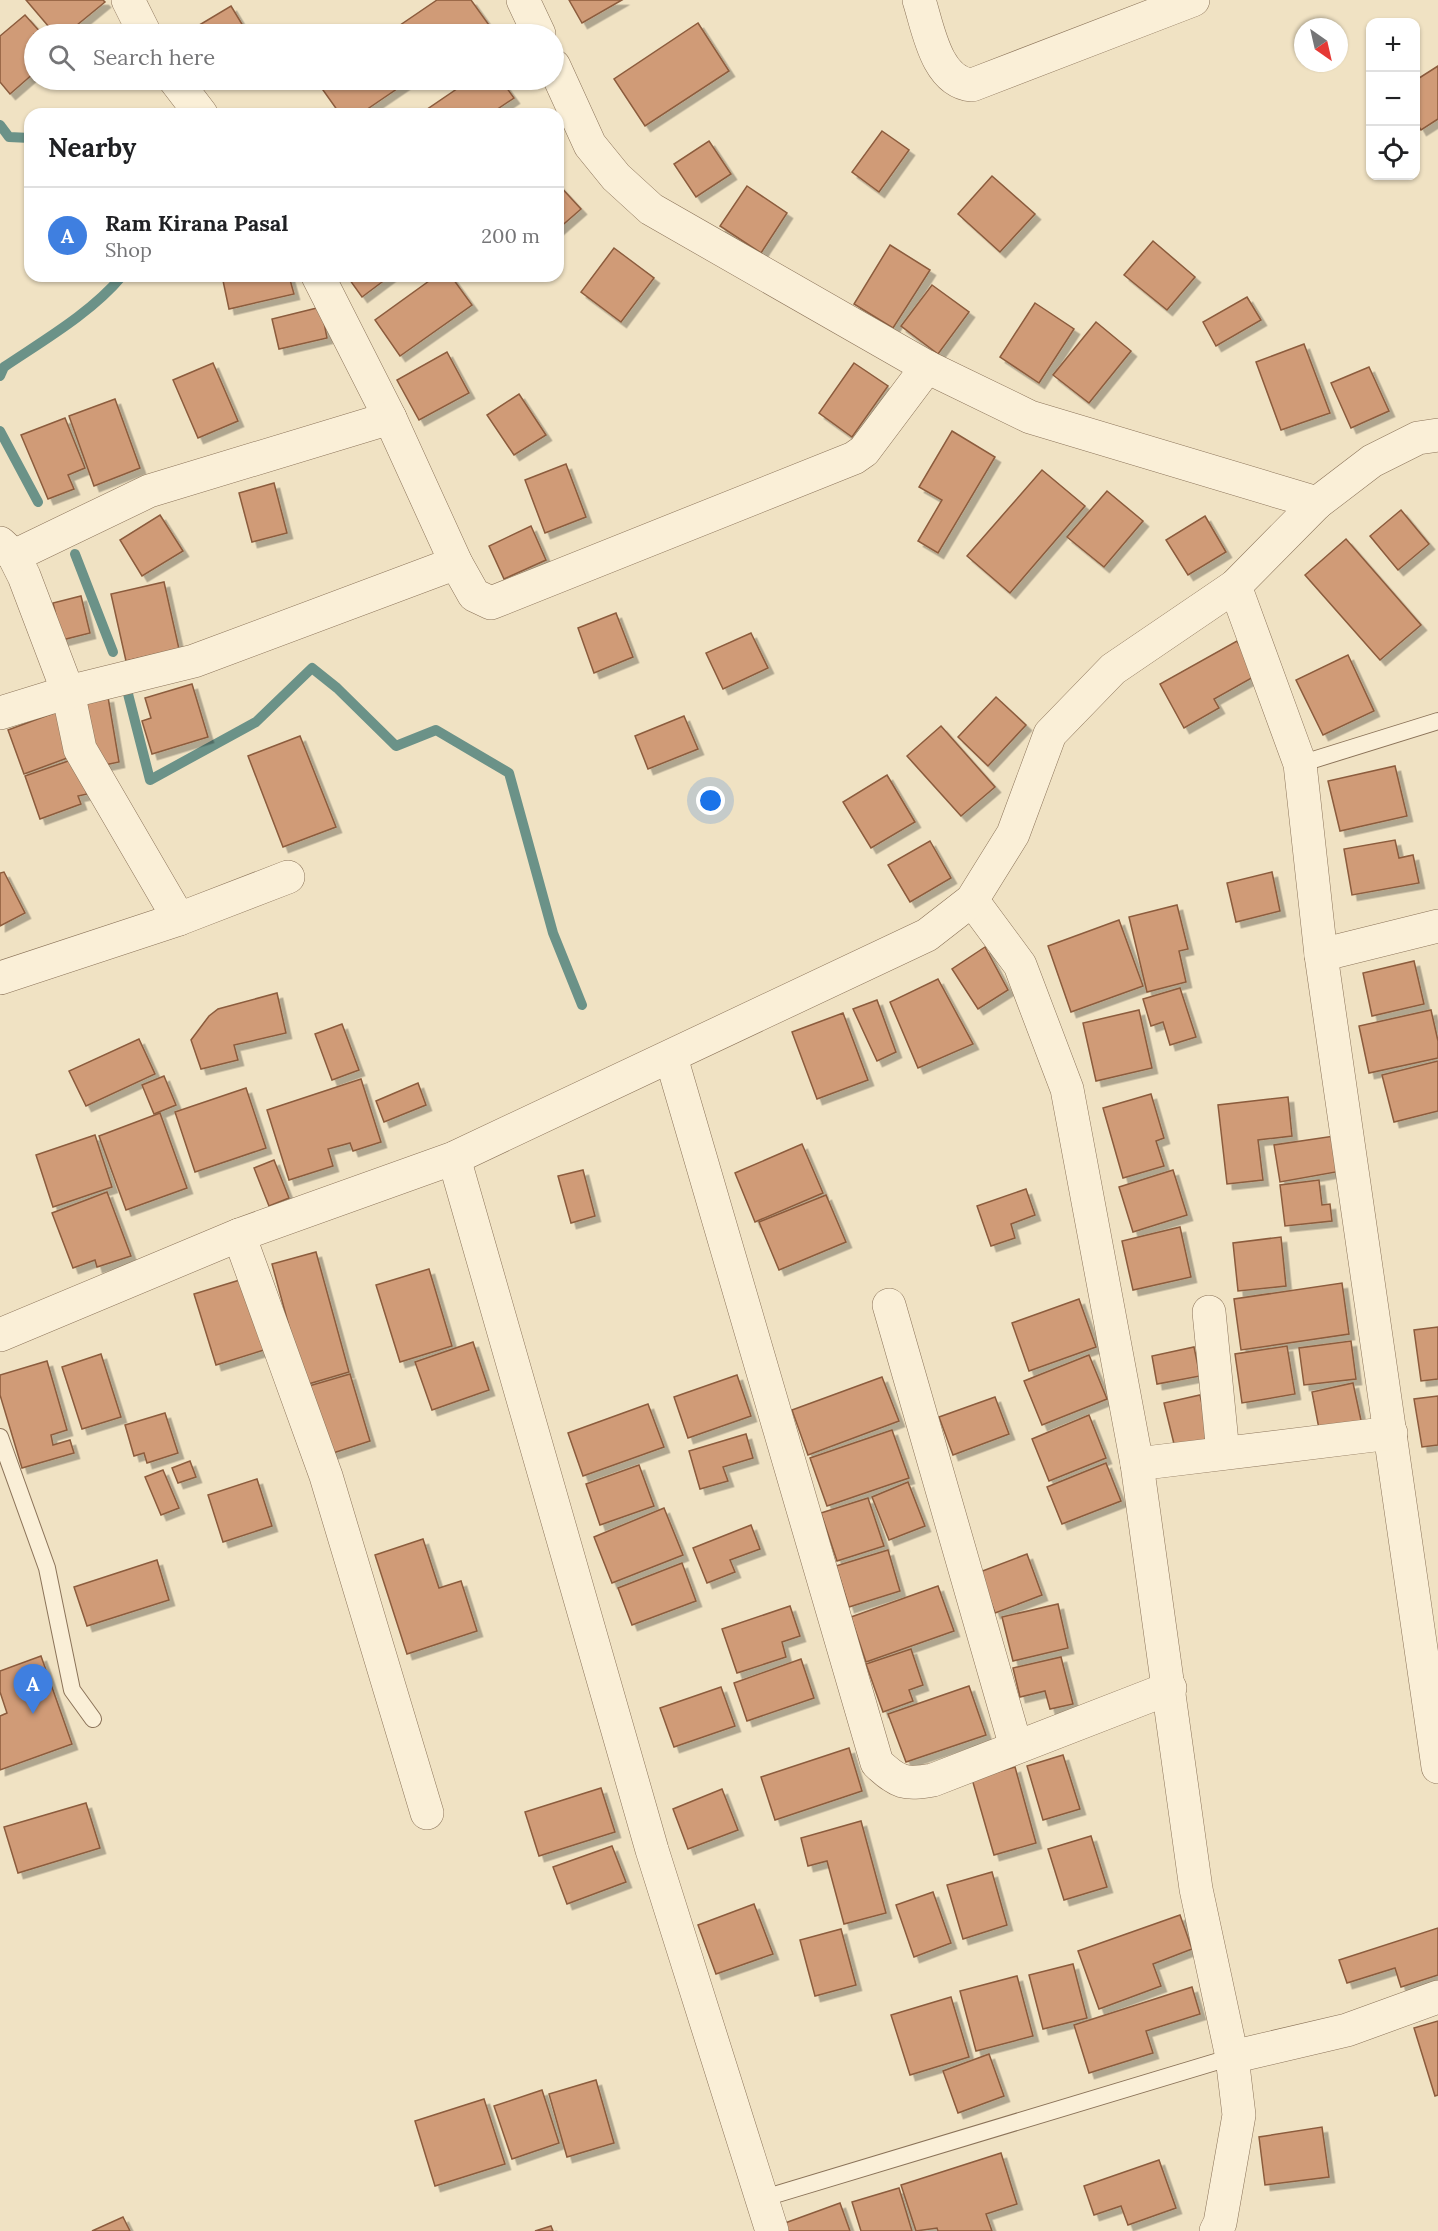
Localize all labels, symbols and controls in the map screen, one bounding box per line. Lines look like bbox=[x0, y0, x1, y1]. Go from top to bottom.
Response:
north arrow bbox=[1294, 18, 1348, 72]
map controls bbox=[1366, 18, 1420, 180]
button: + bbox=[1366, 18, 1420, 72]
search box bbox=[24, 24, 564, 90]
icon: search bbox=[45, 41, 78, 74]
text: Search here bbox=[93, 43, 215, 71]
button: − bbox=[1366, 72, 1420, 126]
button: locate bbox=[1366, 126, 1420, 180]
text: Nearby bbox=[48, 131, 136, 164]
text: Ram Kirana Pasal bbox=[105, 209, 288, 237]
text: A bbox=[61, 223, 74, 248]
text: 200 m bbox=[481, 223, 540, 248]
text: Shop bbox=[105, 237, 152, 262]
your location bbox=[696, 786, 725, 815]
pin: A bbox=[14, 1664, 52, 1714]

